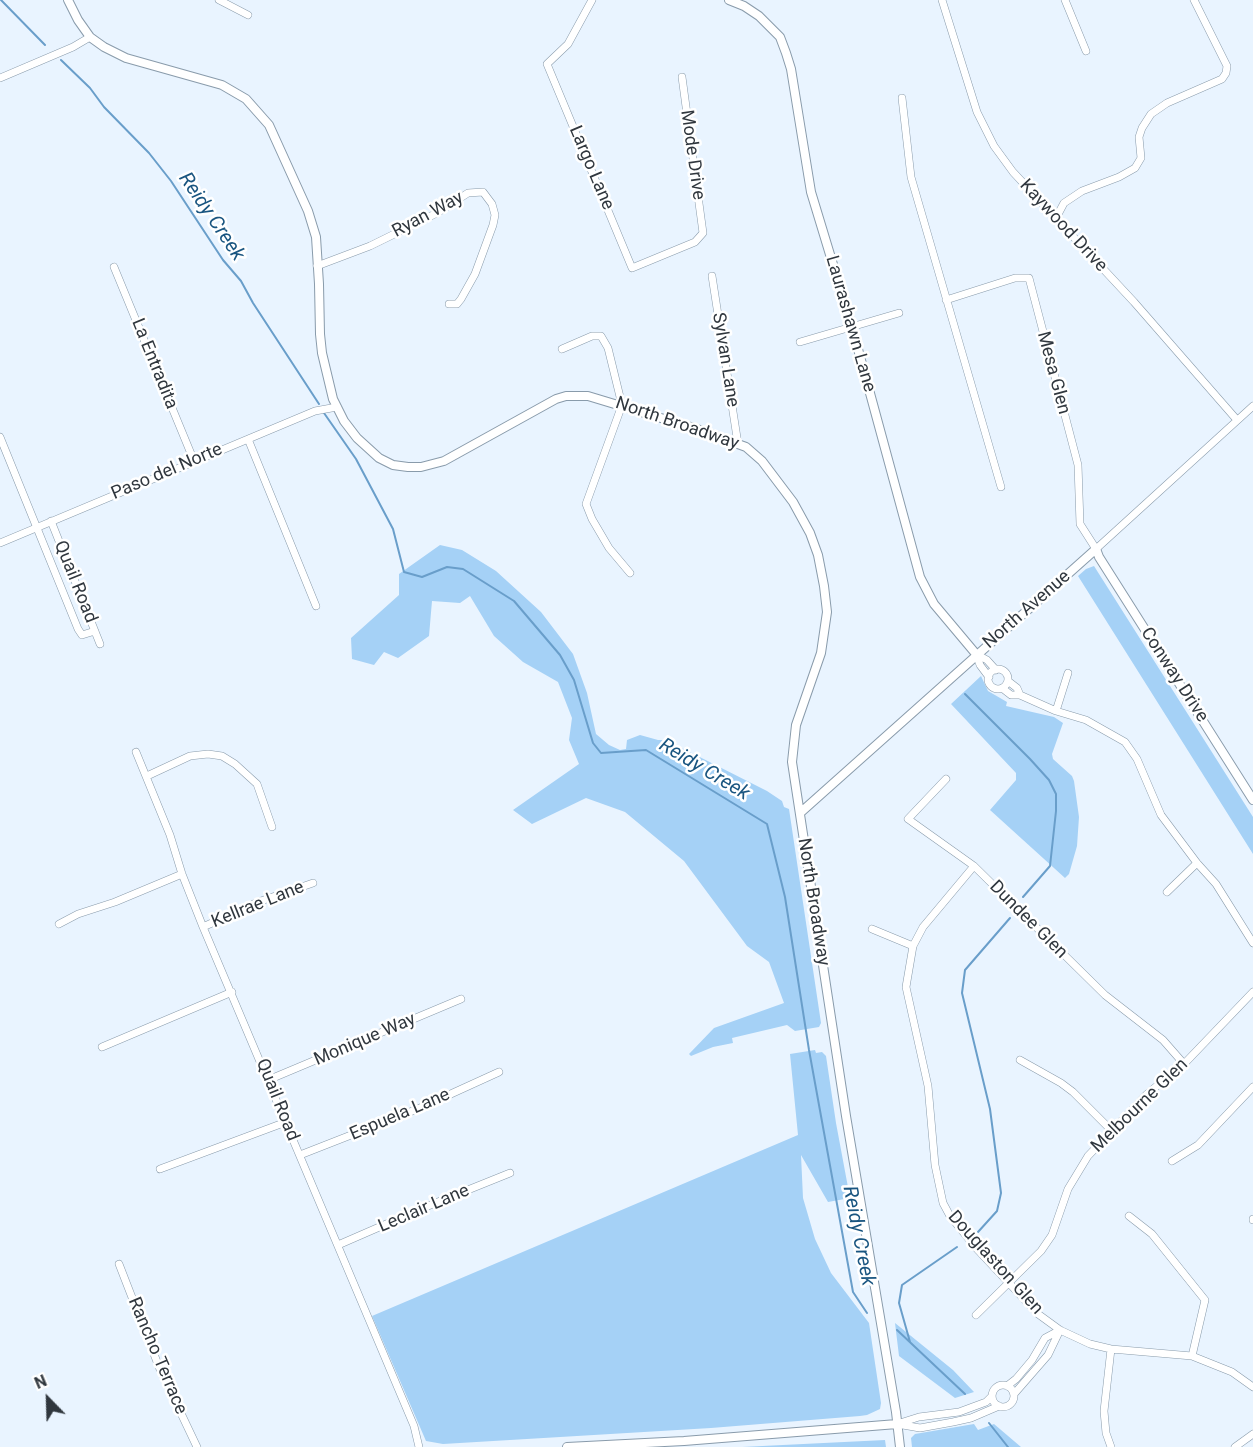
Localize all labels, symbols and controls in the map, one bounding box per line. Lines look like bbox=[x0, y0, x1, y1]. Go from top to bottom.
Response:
street label: Mode Drive bbox=[675, 109, 709, 201]
street label: Largo Lane bbox=[564, 123, 618, 213]
water label: Reidy Creek bbox=[173, 168, 249, 266]
street label: Kaywood Drive bbox=[1015, 175, 1111, 277]
street label: Ryan Way bbox=[389, 187, 467, 243]
street label: Laurashawn Lane bbox=[820, 253, 880, 395]
street label: Sylvan Lane bbox=[707, 311, 743, 409]
street label: La Entradita bbox=[126, 316, 182, 412]
street label: Mesa Glen bbox=[1032, 329, 1074, 417]
street label: North Broadway bbox=[613, 393, 741, 455]
street label: Paso del Norte bbox=[108, 439, 226, 505]
street label: Quail Road bbox=[49, 538, 101, 626]
street label: North Avenue bbox=[979, 566, 1075, 654]
street label: Conway Drive bbox=[1135, 624, 1213, 726]
water label: Reidy Creek bbox=[654, 734, 754, 806]
street label: North Broadway bbox=[792, 837, 834, 967]
street label: Dundee Glen bbox=[984, 876, 1072, 964]
street label: Kellrae Lane bbox=[209, 877, 307, 933]
street label: Monique Way bbox=[311, 1009, 419, 1071]
street label: Melbourne Glen bbox=[1087, 1054, 1193, 1158]
street label: Quail Road bbox=[251, 1056, 303, 1144]
street label: Espuela Lane bbox=[347, 1084, 453, 1146]
street label: Leclair Lane bbox=[375, 1180, 473, 1238]
water label: Reidy Creek bbox=[837, 1184, 879, 1288]
street label: Douglaston Glen bbox=[943, 1207, 1047, 1319]
street label: Rancho Terrace bbox=[123, 1294, 191, 1418]
north arrow bbox=[18, 1369, 78, 1429]
text: N bbox=[32, 1371, 50, 1393]

